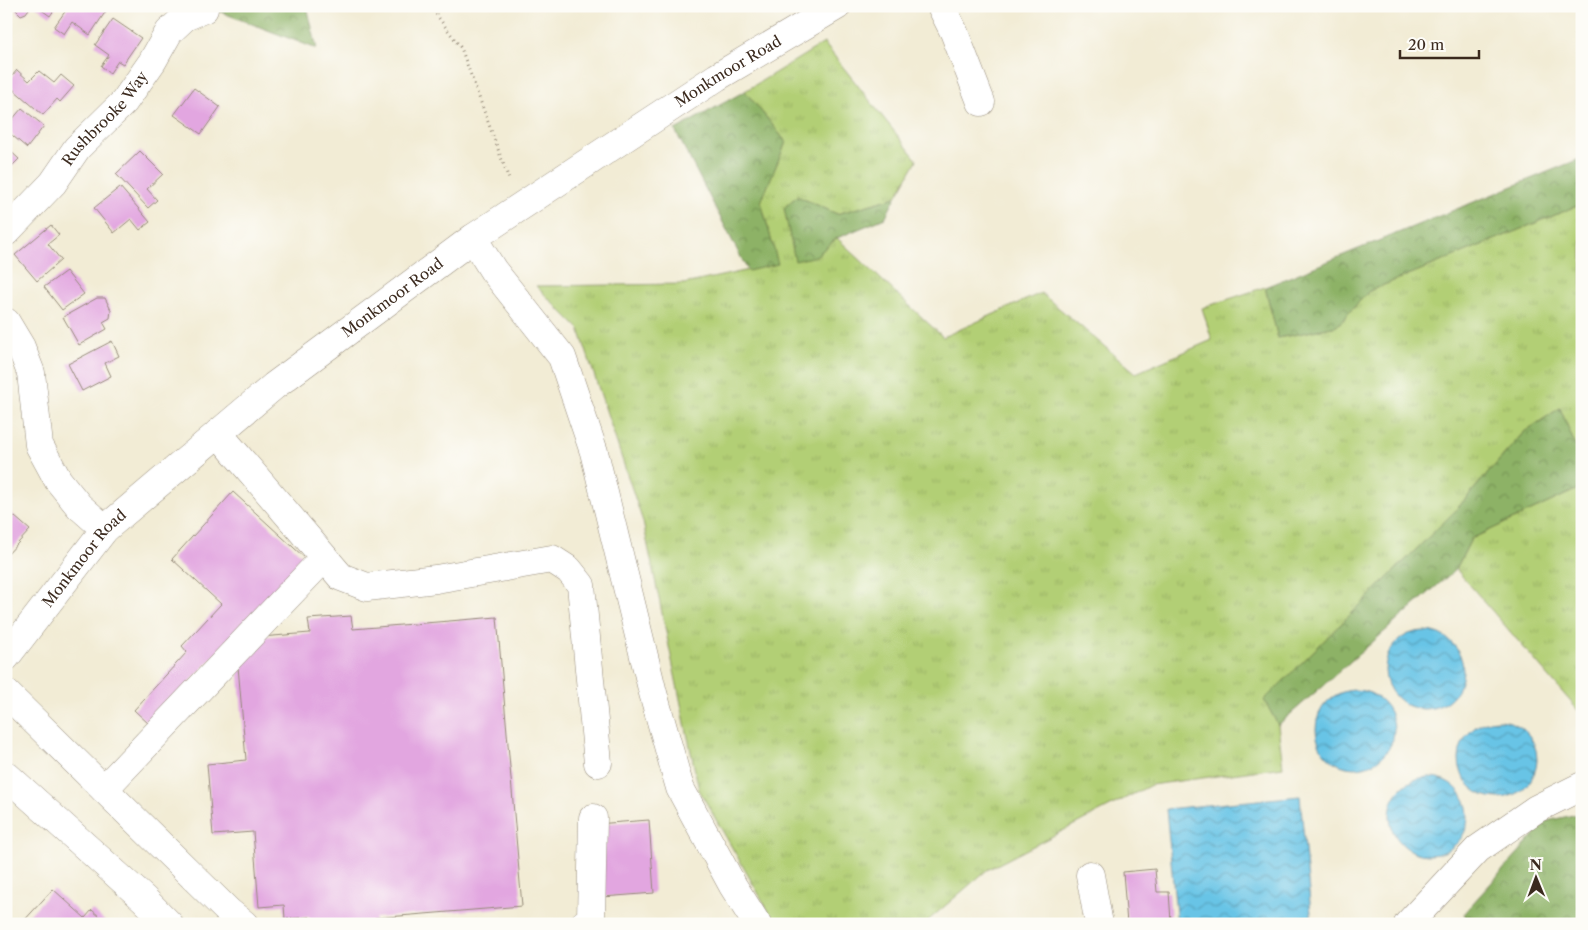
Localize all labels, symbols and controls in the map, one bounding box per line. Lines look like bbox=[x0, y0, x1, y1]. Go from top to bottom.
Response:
scale bar bbox=[1400, 28, 1479, 60]
street label: Monkmoor Road bbox=[671, 31, 785, 111]
text: 20 m bbox=[1408, 35, 1444, 54]
street label: Rushbrooke Way bbox=[58, 67, 152, 169]
street label: Monkmoor Road bbox=[338, 253, 447, 341]
street label: Monkmoor Road bbox=[38, 505, 130, 611]
north arrow bbox=[1510, 852, 1560, 902]
text: N bbox=[1530, 856, 1542, 874]

